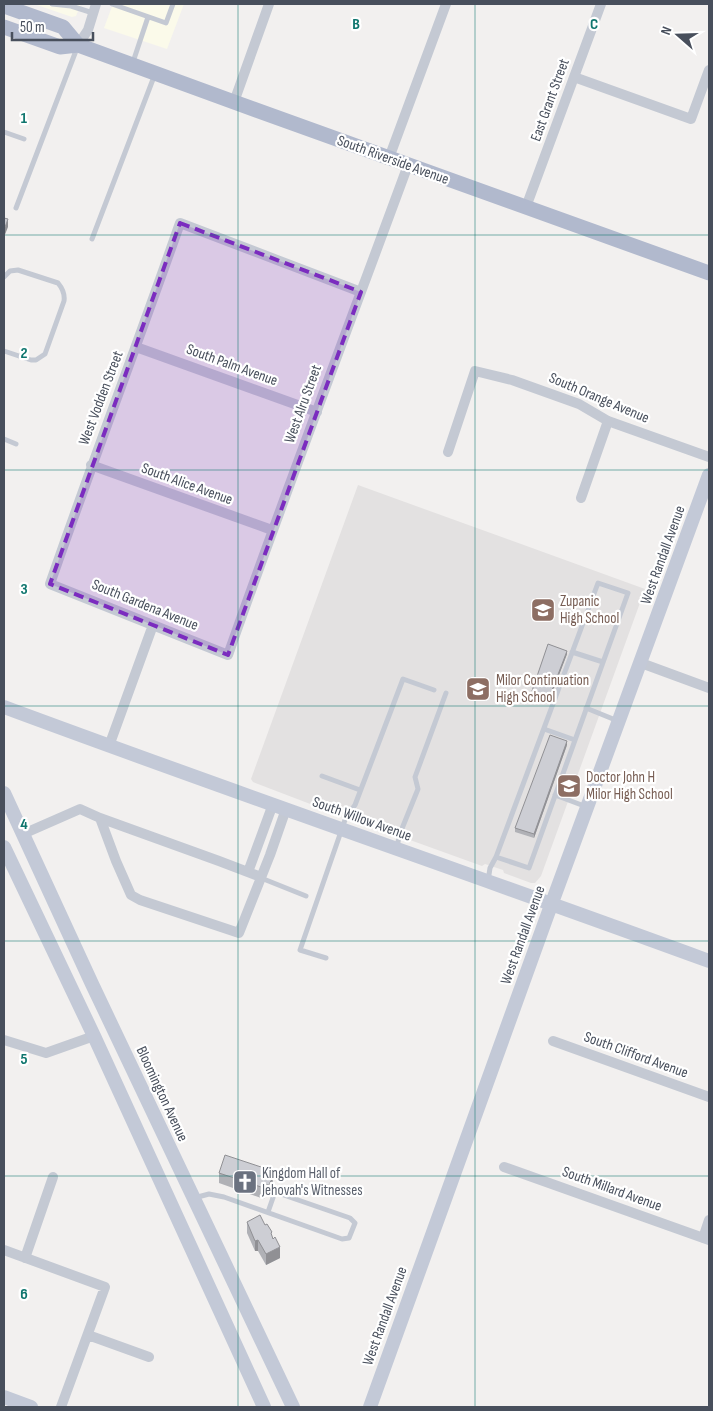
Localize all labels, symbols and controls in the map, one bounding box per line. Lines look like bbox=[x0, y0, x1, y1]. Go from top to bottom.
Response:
scale bar bbox=[12, 10, 94, 42]
north arrow bbox=[653, 10, 703, 60]
text: B bbox=[352, 15, 360, 34]
text: C bbox=[590, 15, 598, 34]
text: 50 m bbox=[20, 18, 45, 37]
text: N bbox=[657, 24, 676, 37]
street label: East Grant Street bbox=[526, 56, 574, 144]
text: 1 bbox=[21, 109, 28, 128]
street label: South Riverside Avenue bbox=[335, 131, 451, 189]
street label: South Palm Avenue bbox=[184, 340, 280, 390]
text: 2 bbox=[20, 344, 28, 363]
street label: West Vodden Street bbox=[74, 348, 128, 448]
street label: West Alru Street bbox=[280, 362, 326, 446]
street label: South Orange Avenue bbox=[546, 368, 652, 428]
street label: South Alice Avenue bbox=[139, 459, 235, 509]
street label: West Randall Avenue bbox=[636, 503, 690, 607]
street label: South Gardena Avenue bbox=[89, 575, 201, 635]
text: 3 bbox=[20, 580, 28, 599]
place label: Zupanic High School bbox=[560, 592, 619, 628]
school or university icon: Zupanic High School bbox=[530, 597, 556, 623]
place label: Milor Continuation High School bbox=[496, 671, 589, 707]
school or university icon: Milor Continuation High School bbox=[465, 676, 491, 702]
place label: Doctor John H Milor High School bbox=[586, 768, 673, 804]
school or university icon: Doctor John H Milor High School bbox=[556, 773, 582, 799]
street label: South Willow Avenue bbox=[310, 792, 414, 846]
text: 4 bbox=[20, 815, 28, 834]
street label: West Randall Avenue bbox=[496, 883, 550, 987]
street label: South Clifford Avenue bbox=[581, 1027, 691, 1083]
street label: Bloomington Avenue bbox=[132, 1043, 192, 1145]
text: 5 bbox=[20, 1050, 28, 1069]
street label: South Millard Avenue bbox=[560, 1162, 664, 1216]
place label: Kingdom Hall of Jehovah's Witnesses bbox=[261, 1164, 363, 1200]
church icon: Kingdom Hall of Jehovah's Witnesses bbox=[232, 1169, 258, 1195]
street label: West Randall Avenue bbox=[358, 1264, 412, 1368]
text: 6 bbox=[20, 1285, 28, 1304]

